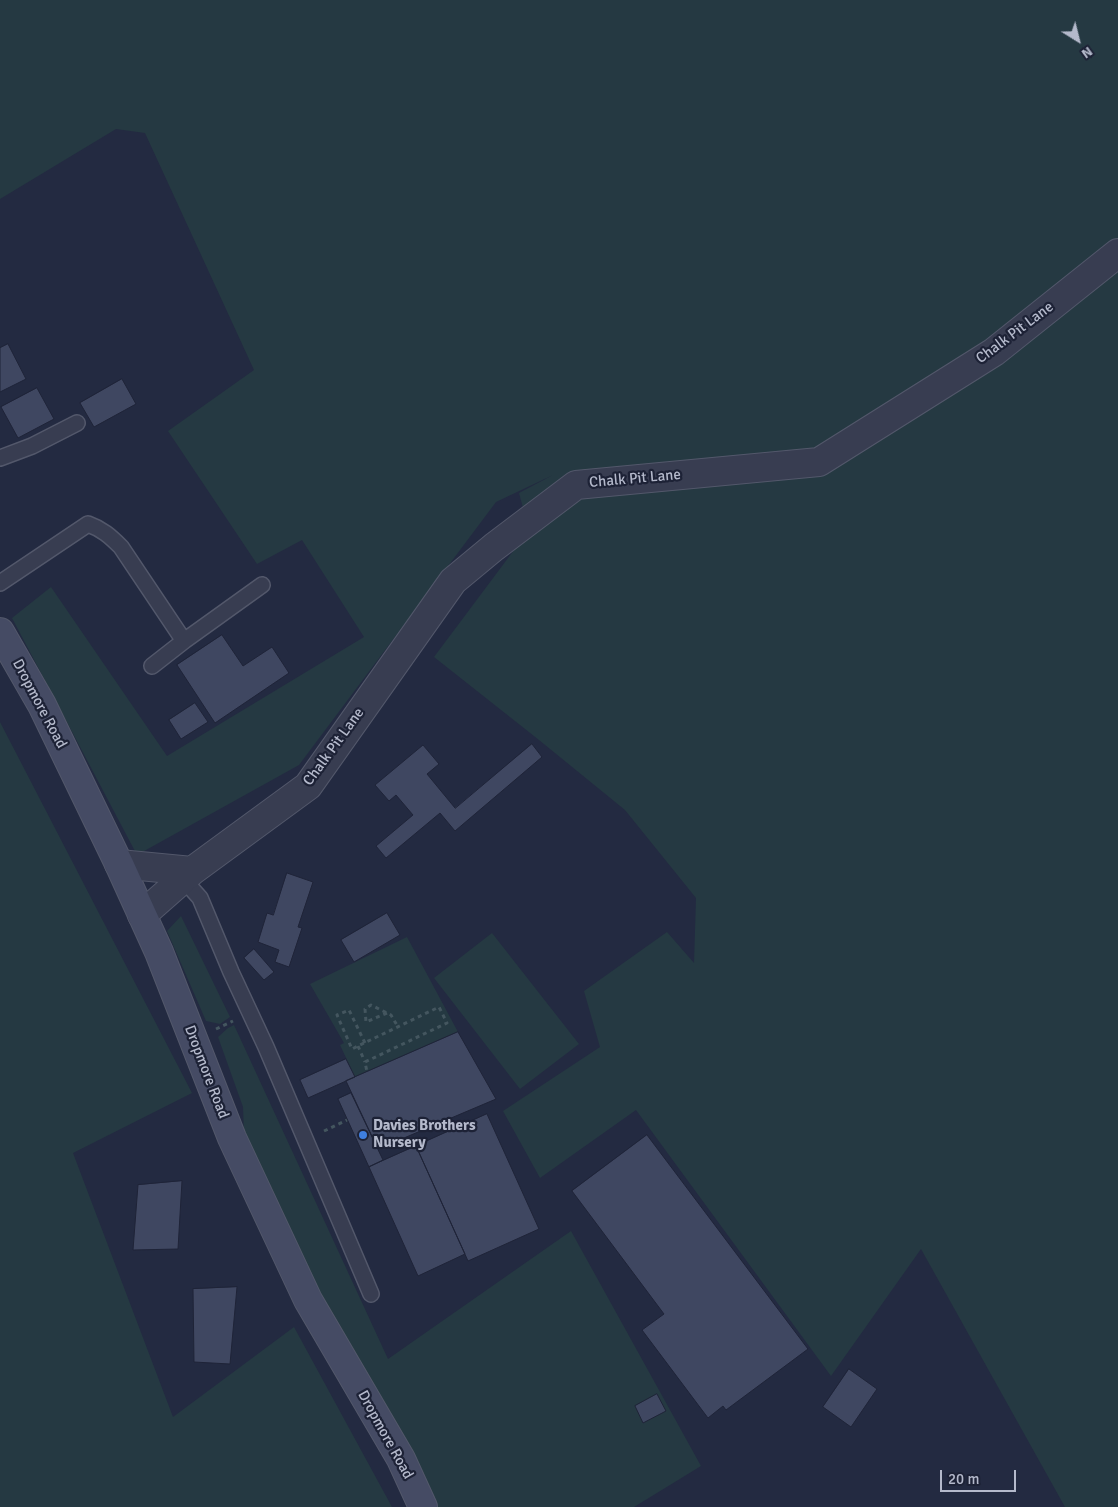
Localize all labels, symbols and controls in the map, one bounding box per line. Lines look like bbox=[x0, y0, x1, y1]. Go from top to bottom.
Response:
north arrow bbox=[1053, 15, 1103, 65]
text: N bbox=[1078, 43, 1096, 62]
street label: Chalk Pit Lane bbox=[973, 298, 1057, 368]
street label: Chalk Pit Lane bbox=[588, 466, 682, 492]
street label: Dropmore Road bbox=[8, 656, 70, 752]
street label: Chalk Pit Lane bbox=[300, 704, 368, 790]
street label: Dropmore Road bbox=[180, 1023, 232, 1121]
place label: Davies Brothers Nursery bbox=[373, 1117, 476, 1152]
marker: Davies Brothers Nursery bbox=[357, 1129, 369, 1141]
street label: Dropmore Road bbox=[353, 1388, 417, 1482]
scale bar bbox=[943, 1460, 1019, 1492]
text: 20 m bbox=[948, 1470, 979, 1488]

